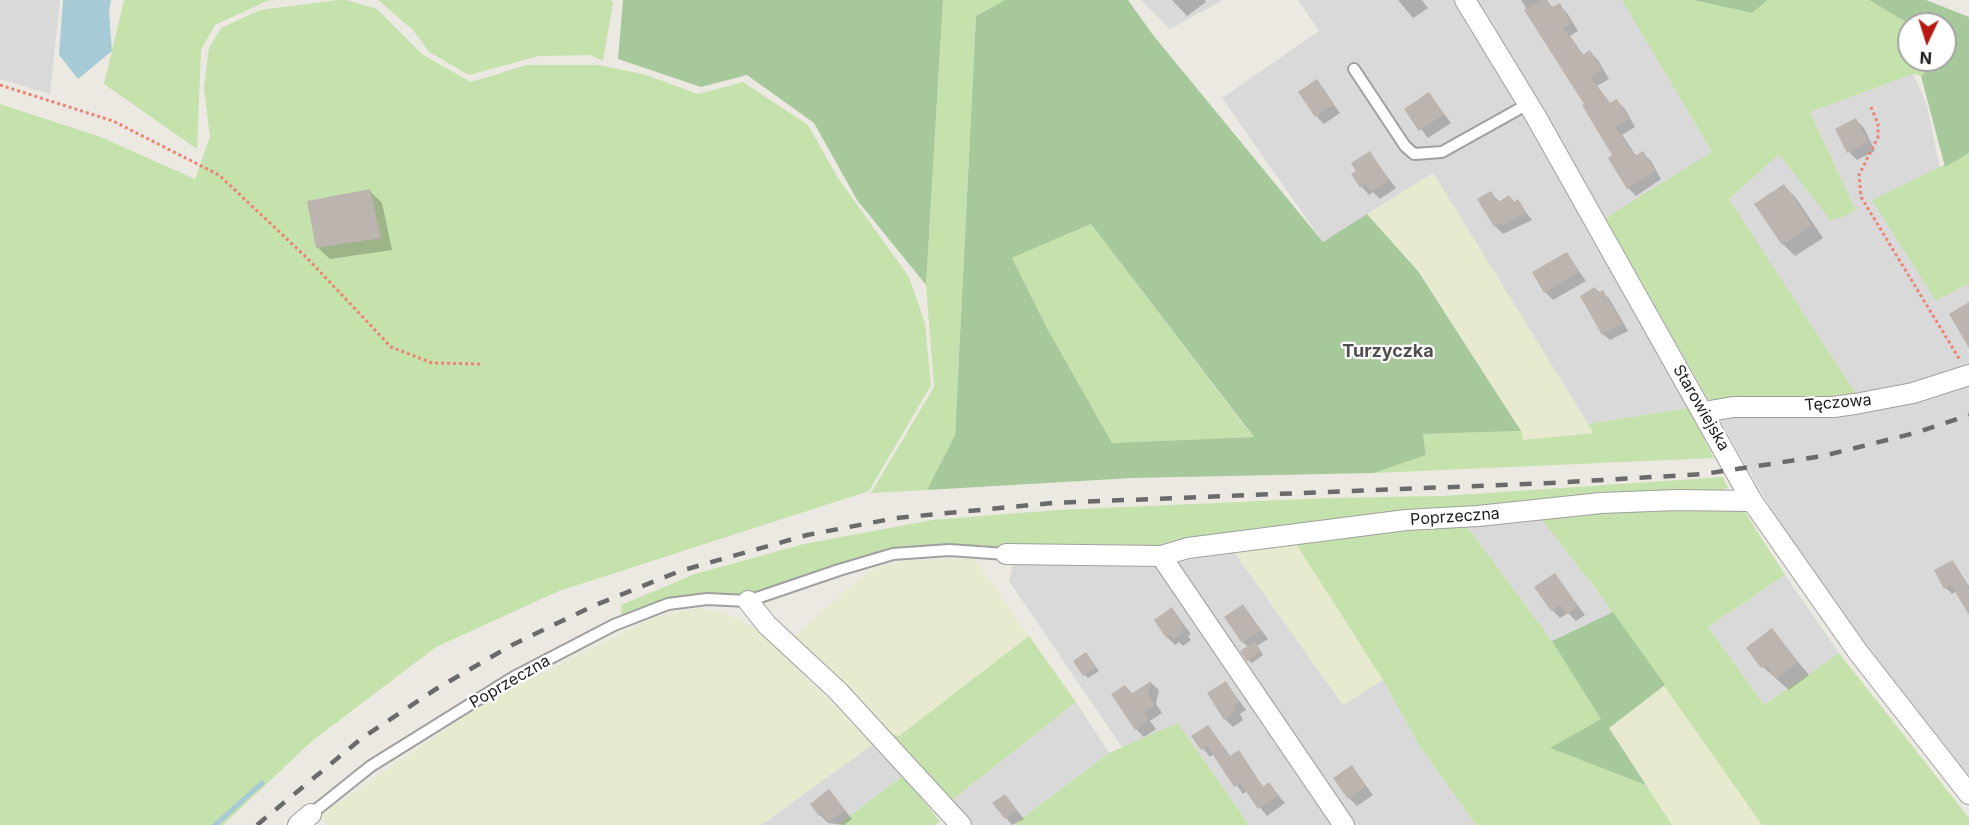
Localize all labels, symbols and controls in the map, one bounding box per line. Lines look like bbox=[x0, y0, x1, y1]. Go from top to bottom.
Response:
north arrow bbox=[1897, 12, 1957, 72]
text: N bbox=[1919, 48, 1933, 68]
district label: Turzyczka bbox=[1342, 341, 1434, 363]
street label: Starowiejska bbox=[1669, 362, 1733, 454]
street label: Tęczowa bbox=[1804, 391, 1872, 415]
street label: Poprzeczna bbox=[1410, 504, 1500, 530]
street label: Poprzeczna bbox=[466, 651, 554, 713]

